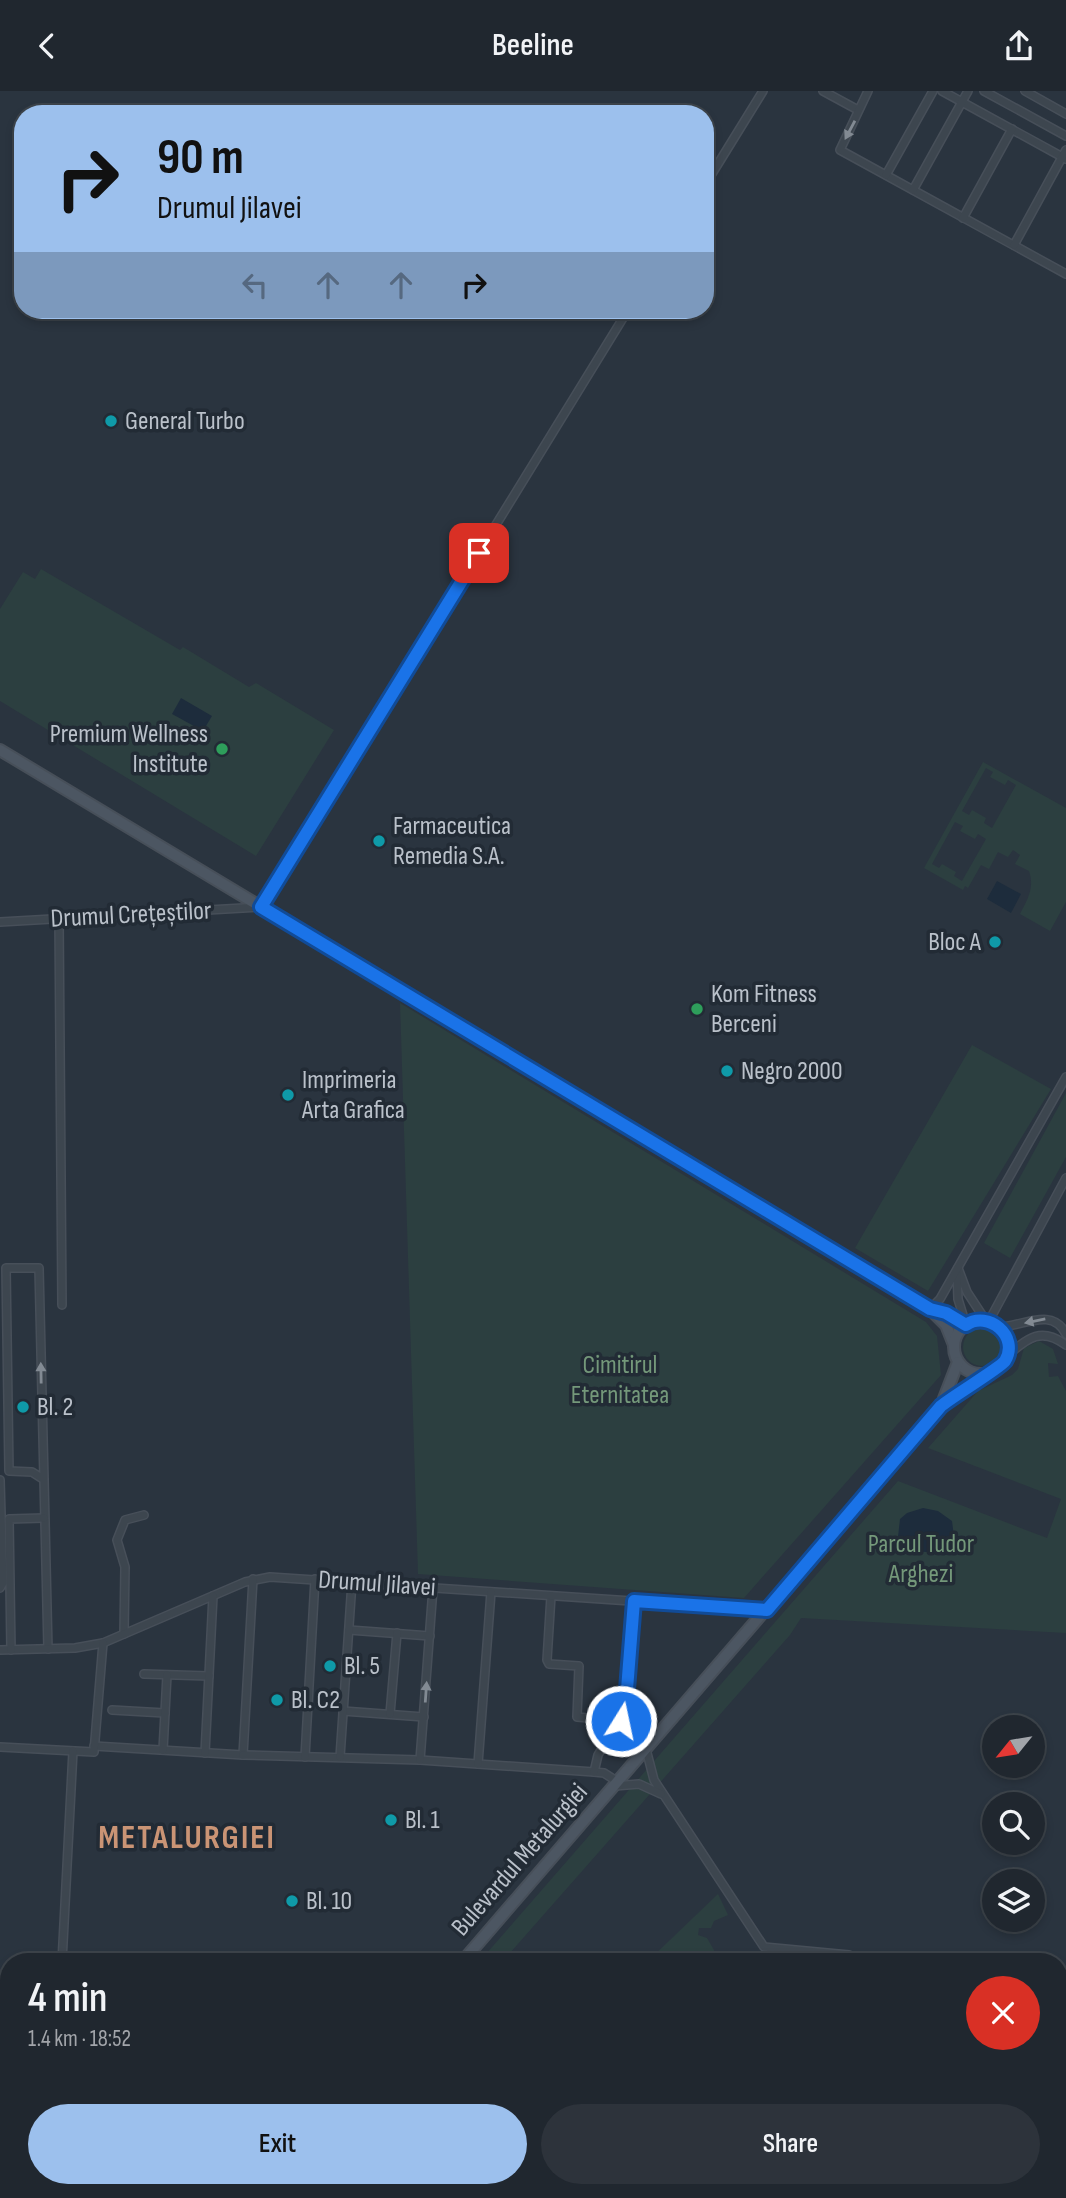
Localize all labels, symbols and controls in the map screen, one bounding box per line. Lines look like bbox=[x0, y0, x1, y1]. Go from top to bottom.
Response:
text: Beeline bbox=[492, 26, 574, 65]
icon: back bbox=[28, 27, 66, 65]
icon: share bbox=[1000, 27, 1038, 65]
one-way arrow bbox=[844, 120, 856, 140]
text: 90 m bbox=[157, 129, 244, 188]
icon: right bbox=[42, 133, 133, 224]
text: Drumul Jilavei bbox=[157, 189, 302, 228]
icon: left bbox=[236, 266, 274, 304]
icon: ahead bbox=[309, 266, 347, 304]
icon: ahead bbox=[382, 266, 420, 304]
icon: right bbox=[455, 266, 493, 304]
place label: General Turbo bbox=[125, 406, 245, 437]
marker: General Turbo bbox=[103, 413, 119, 429]
pin bbox=[449, 523, 509, 583]
icon: arrive bbox=[460, 534, 498, 572]
place label: Premium Wellness Institute bbox=[50, 719, 208, 780]
marker: Premium Wellness Institute bbox=[214, 741, 230, 757]
place label: Farmaceutica Remedia S.A. bbox=[393, 811, 511, 872]
marker: Farmaceutica Remedia S.A. bbox=[371, 833, 387, 849]
street label: Drumul Crețeștilor bbox=[50, 895, 213, 935]
place label: Bloc A bbox=[928, 927, 982, 958]
marker: Bloc A bbox=[987, 934, 1003, 950]
place label: Kom Fitness Berceni bbox=[711, 979, 817, 1040]
marker: Kom Fitness Berceni bbox=[689, 1001, 705, 1017]
place label: Negro 2000 bbox=[741, 1056, 843, 1087]
marker: Negro 2000 bbox=[719, 1063, 735, 1079]
place label: Imprimeria Arta Grafica bbox=[301, 1065, 405, 1126]
marker: Imprimeria Arta Grafica bbox=[280, 1087, 296, 1103]
one-way arrow bbox=[1024, 1316, 1046, 1327]
park label: Cimitirul Eternitatea bbox=[571, 1350, 669, 1411]
one-way arrow bbox=[35, 1362, 47, 1384]
place label: Bl. 2 bbox=[37, 1392, 73, 1423]
marker: Bl. 2 bbox=[15, 1399, 31, 1415]
park label: Parcul Tudor Arghezi bbox=[868, 1529, 975, 1590]
street label: Drumul Jilavei bbox=[317, 1564, 437, 1604]
place label: Bl. 5 bbox=[344, 1651, 380, 1682]
marker: Bl. 5 bbox=[322, 1658, 338, 1674]
one-way arrow bbox=[420, 1681, 431, 1703]
position arrow bbox=[584, 1684, 658, 1758]
place label: Bl. C2 bbox=[291, 1685, 340, 1716]
marker: Bl. C2 bbox=[269, 1692, 285, 1708]
north arrow bbox=[982, 1715, 1045, 1778]
map controls bbox=[982, 1715, 1045, 1932]
street label: Bulevardul Metalurgiei bbox=[445, 1778, 595, 1942]
button: search bbox=[982, 1792, 1045, 1855]
place label: Bl. 1 bbox=[405, 1805, 440, 1836]
marker: Bl. 1 bbox=[383, 1812, 399, 1828]
district label: METALURGIEI bbox=[98, 1818, 276, 1858]
button: layers bbox=[982, 1869, 1045, 1932]
place label: Bl. 10 bbox=[306, 1886, 352, 1917]
marker: Bl. 10 bbox=[284, 1893, 300, 1909]
text: 4 min bbox=[28, 1973, 107, 2024]
button: close bbox=[966, 1976, 1040, 2050]
text: 1.4 km · 18:52 bbox=[28, 2025, 131, 2053]
button: Exit bbox=[28, 2104, 527, 2184]
button: Share bbox=[541, 2104, 1040, 2184]

